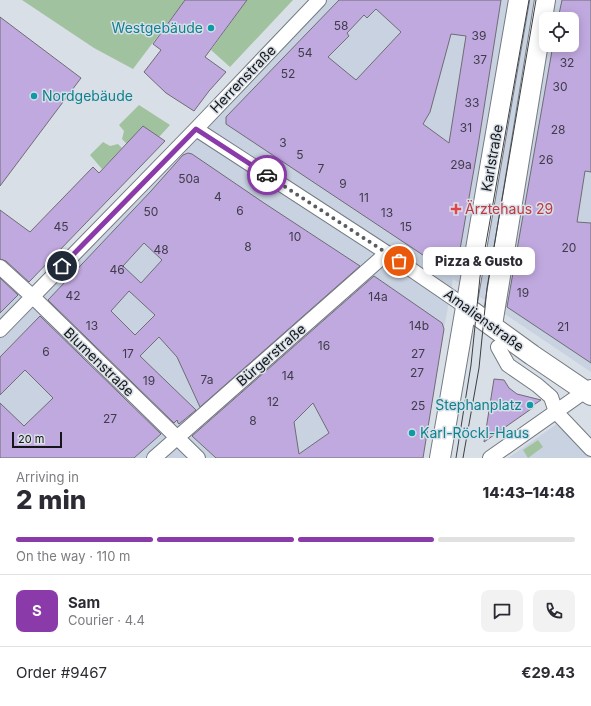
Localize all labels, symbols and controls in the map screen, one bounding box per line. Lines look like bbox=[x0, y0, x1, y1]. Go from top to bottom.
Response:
map controls bbox=[539, 12, 579, 52]
button: locate bbox=[539, 12, 579, 52]
house number: 58 bbox=[334, 18, 348, 33]
place label: Westgebäude bbox=[112, 19, 203, 36]
marker: Westgebäude bbox=[206, 23, 216, 33]
house number: 39 bbox=[472, 28, 486, 43]
street label: Herrenstraße bbox=[206, 41, 279, 116]
house number: 54 bbox=[297, 45, 313, 60]
house number: 37 bbox=[473, 52, 487, 67]
house number: 32 bbox=[560, 55, 574, 70]
house number: 52 bbox=[281, 66, 295, 81]
house number: 30 bbox=[553, 79, 567, 94]
place label: Nordgebäude bbox=[42, 87, 133, 104]
marker: Nordgebäude bbox=[29, 91, 39, 101]
house number: 33 bbox=[465, 95, 479, 110]
house number: 31 bbox=[460, 120, 472, 135]
house number: 28 bbox=[551, 122, 565, 137]
street label: Karlstraße bbox=[477, 123, 506, 193]
house number: 3 bbox=[279, 135, 287, 150]
house number: 5 bbox=[296, 147, 304, 162]
house number: 26 bbox=[539, 152, 553, 167]
courier bbox=[247, 155, 287, 195]
house number: 29a bbox=[450, 157, 472, 172]
house number: 7 bbox=[318, 161, 325, 176]
icon: car bbox=[256, 164, 278, 186]
house number: 50a bbox=[178, 171, 200, 186]
house number: 9 bbox=[339, 176, 347, 191]
house number: 4 bbox=[214, 189, 222, 204]
house number: 11 bbox=[359, 190, 369, 205]
place label: Ärztehaus 29 bbox=[465, 200, 553, 217]
house number: 6 bbox=[236, 203, 244, 218]
marker: Ärztehaus 29 bbox=[450, 203, 462, 215]
house number: 50 bbox=[144, 204, 158, 219]
house number: 13 bbox=[381, 205, 393, 220]
house number: 45 bbox=[53, 219, 69, 234]
house number: 15 bbox=[400, 219, 412, 234]
house number: 10 bbox=[289, 229, 301, 244]
house number: 8 bbox=[244, 239, 252, 254]
house number: 20 bbox=[562, 240, 576, 255]
house number: 48 bbox=[153, 242, 169, 257]
pin bbox=[382, 244, 416, 278]
callout: Pizza & Gusto bbox=[423, 247, 535, 275]
pin bbox=[45, 249, 79, 283]
icon: bag bbox=[388, 250, 410, 272]
text: Pizza & Gusto bbox=[435, 253, 523, 269]
icon: home bbox=[51, 255, 73, 277]
house number: 46 bbox=[109, 262, 125, 277]
street label: Amalienstraße bbox=[441, 285, 528, 354]
house number: 19 bbox=[517, 285, 529, 300]
house number: 42 bbox=[65, 288, 81, 303]
house number: 14a bbox=[368, 289, 388, 304]
house number: 13 bbox=[86, 318, 98, 333]
house number: 14b bbox=[409, 318, 429, 333]
house number: 21 bbox=[557, 319, 569, 334]
street label: Bürgerstraße bbox=[232, 320, 309, 389]
street label: Blumenstraße bbox=[61, 324, 138, 400]
house number: 16 bbox=[318, 338, 330, 353]
house number: 6 bbox=[42, 344, 50, 359]
house number: 17 bbox=[122, 346, 134, 361]
house number: 27 bbox=[411, 346, 425, 361]
house number: 27 bbox=[410, 365, 424, 380]
house number: 14 bbox=[282, 368, 295, 383]
house number: 7a bbox=[201, 372, 213, 387]
house number: 19 bbox=[143, 373, 155, 388]
house number: 12 bbox=[267, 394, 279, 409]
place label: Stephanplatz bbox=[435, 396, 522, 413]
house number: 25 bbox=[411, 398, 425, 413]
marker: Stephanplatz bbox=[525, 400, 535, 410]
house number: 27 bbox=[103, 411, 117, 426]
house number: 8 bbox=[249, 413, 257, 428]
place label: Karl-Röckl-Haus bbox=[420, 424, 529, 441]
marker: Karl-Röckl-Haus bbox=[407, 428, 417, 438]
scale bar bbox=[12, 430, 62, 449]
text: 20 m bbox=[18, 432, 44, 446]
text: Arriving in bbox=[16, 469, 79, 485]
text: 14:43–14:48 bbox=[483, 483, 575, 502]
text: 2 min bbox=[16, 484, 86, 515]
text: On the way · 110 m bbox=[16, 548, 130, 564]
button: chat bbox=[481, 590, 523, 632]
button: phone bbox=[533, 590, 575, 632]
text: Sam bbox=[68, 593, 100, 612]
text: S bbox=[32, 601, 42, 620]
text: Courier · 4.4 bbox=[68, 612, 145, 628]
text: Order #9467 bbox=[16, 663, 107, 682]
text: €29.43 bbox=[521, 663, 575, 682]

